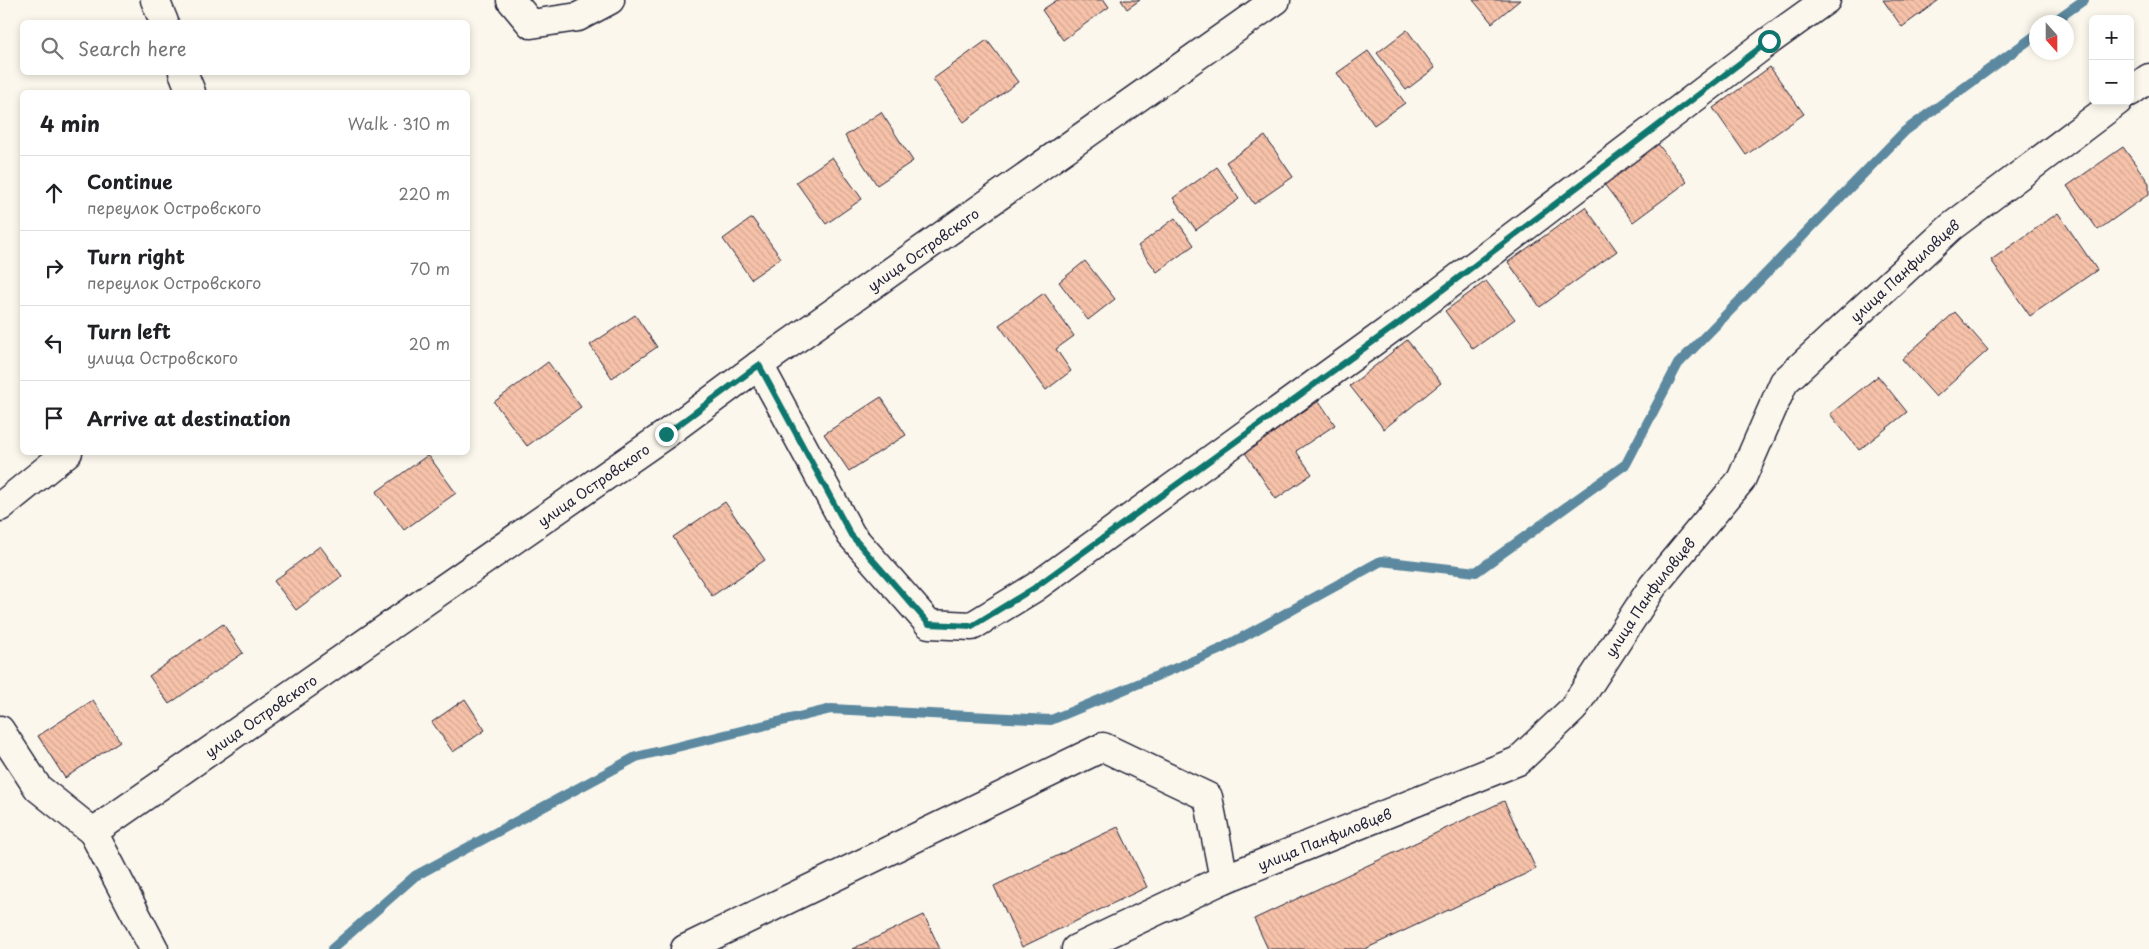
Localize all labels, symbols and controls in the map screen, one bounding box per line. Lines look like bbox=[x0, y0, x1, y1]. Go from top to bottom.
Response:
north arrow bbox=[2029, 15, 2074, 60]
map controls bbox=[2089, 15, 2134, 105]
button: + bbox=[2089, 15, 2134, 60]
search box bbox=[20, 20, 470, 75]
route start bbox=[1758, 30, 1781, 53]
icon: search bbox=[38, 34, 66, 62]
text: Search here bbox=[78, 34, 187, 62]
button: − bbox=[2089, 60, 2134, 105]
text: 4 min bbox=[40, 107, 100, 139]
text: Walk · 310 m bbox=[348, 111, 450, 135]
text: Continue bbox=[87, 167, 173, 195]
icon: ahead bbox=[40, 179, 68, 207]
text: 220 m bbox=[399, 181, 450, 205]
text: переулок Островского bbox=[87, 195, 261, 219]
street label: улица Островского bbox=[863, 202, 983, 296]
street label: улица Панфиловцев bbox=[1845, 214, 1964, 326]
text: Turn right bbox=[87, 242, 185, 270]
icon: right bbox=[40, 254, 68, 282]
text: 70 m bbox=[410, 256, 450, 280]
text: переулок Островского bbox=[87, 270, 261, 294]
text: Turn left bbox=[87, 317, 171, 345]
icon: left bbox=[40, 329, 68, 357]
text: 20 m bbox=[409, 331, 450, 355]
text: улица Островского bbox=[87, 345, 238, 369]
icon: arrive bbox=[40, 404, 68, 432]
text: Arrive at destination bbox=[87, 404, 291, 432]
route end bbox=[655, 423, 678, 446]
street label: улица Островского bbox=[533, 438, 654, 531]
street label: улица Панфиловцев bbox=[1599, 533, 1700, 661]
street label: улица Островского bbox=[200, 669, 321, 762]
street label: улица Панфиловцев bbox=[1254, 802, 1395, 875]

